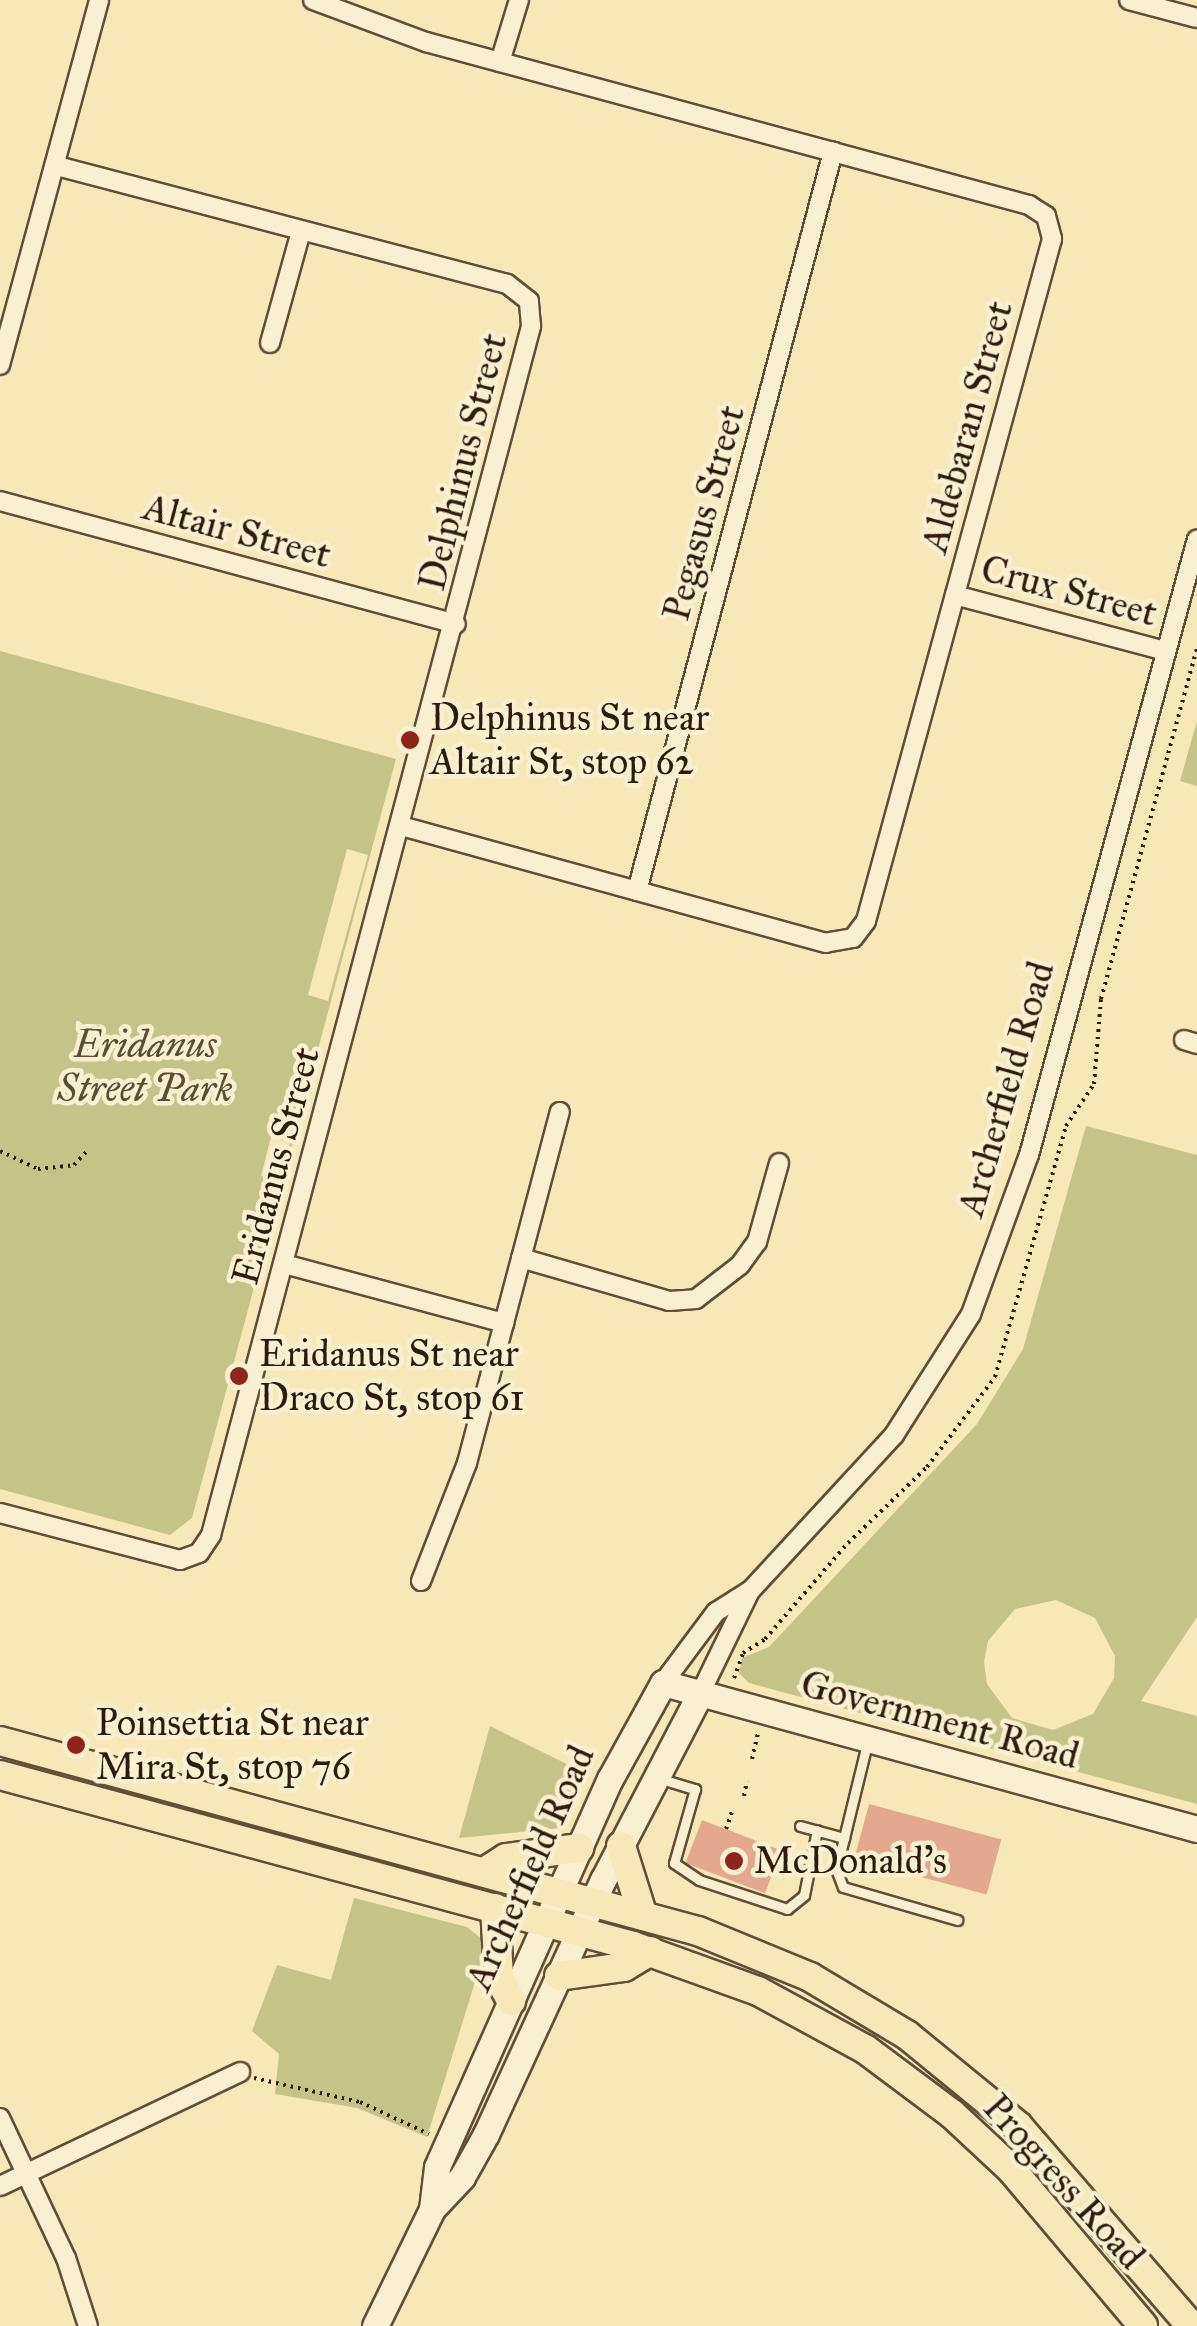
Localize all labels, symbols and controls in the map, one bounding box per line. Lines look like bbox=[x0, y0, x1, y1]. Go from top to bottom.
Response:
street label: Aldebaran Street bbox=[912, 296, 1022, 558]
street label: Delphinus Street bbox=[409, 329, 517, 595]
street label: Pegasus Street bbox=[653, 400, 755, 626]
street label: Altair Street bbox=[138, 484, 336, 578]
street label: Crux Street bbox=[976, 546, 1162, 636]
place label: Delphinus St near Altair St, stop 62 bbox=[430, 695, 709, 784]
marker: Delphinus St near Altair St, stop 62 bbox=[399, 729, 421, 751]
street label: Archerfield Road bbox=[948, 956, 1064, 1222]
park label: Eridanus Street Park bbox=[57, 1022, 233, 1112]
street label: Eridanus Street bbox=[222, 1042, 330, 1290]
place label: Eridanus St near Draco St, stop 61 bbox=[259, 1331, 524, 1420]
marker: Eridanus St near Draco St, stop 61 bbox=[228, 1365, 250, 1387]
street label: Government Road bbox=[796, 1661, 1084, 1779]
place label: Poinsettia St near Mira St, stop 76 bbox=[96, 1700, 369, 1790]
marker: Poinsettia St near Mira St, stop 76 bbox=[65, 1734, 87, 1756]
street label: Archerfield Road bbox=[456, 1739, 604, 1997]
place label: McDonald's bbox=[754, 1838, 947, 1884]
marker: McDonald's bbox=[723, 1850, 745, 1872]
street label: Progress Road bbox=[974, 2085, 1154, 2279]

